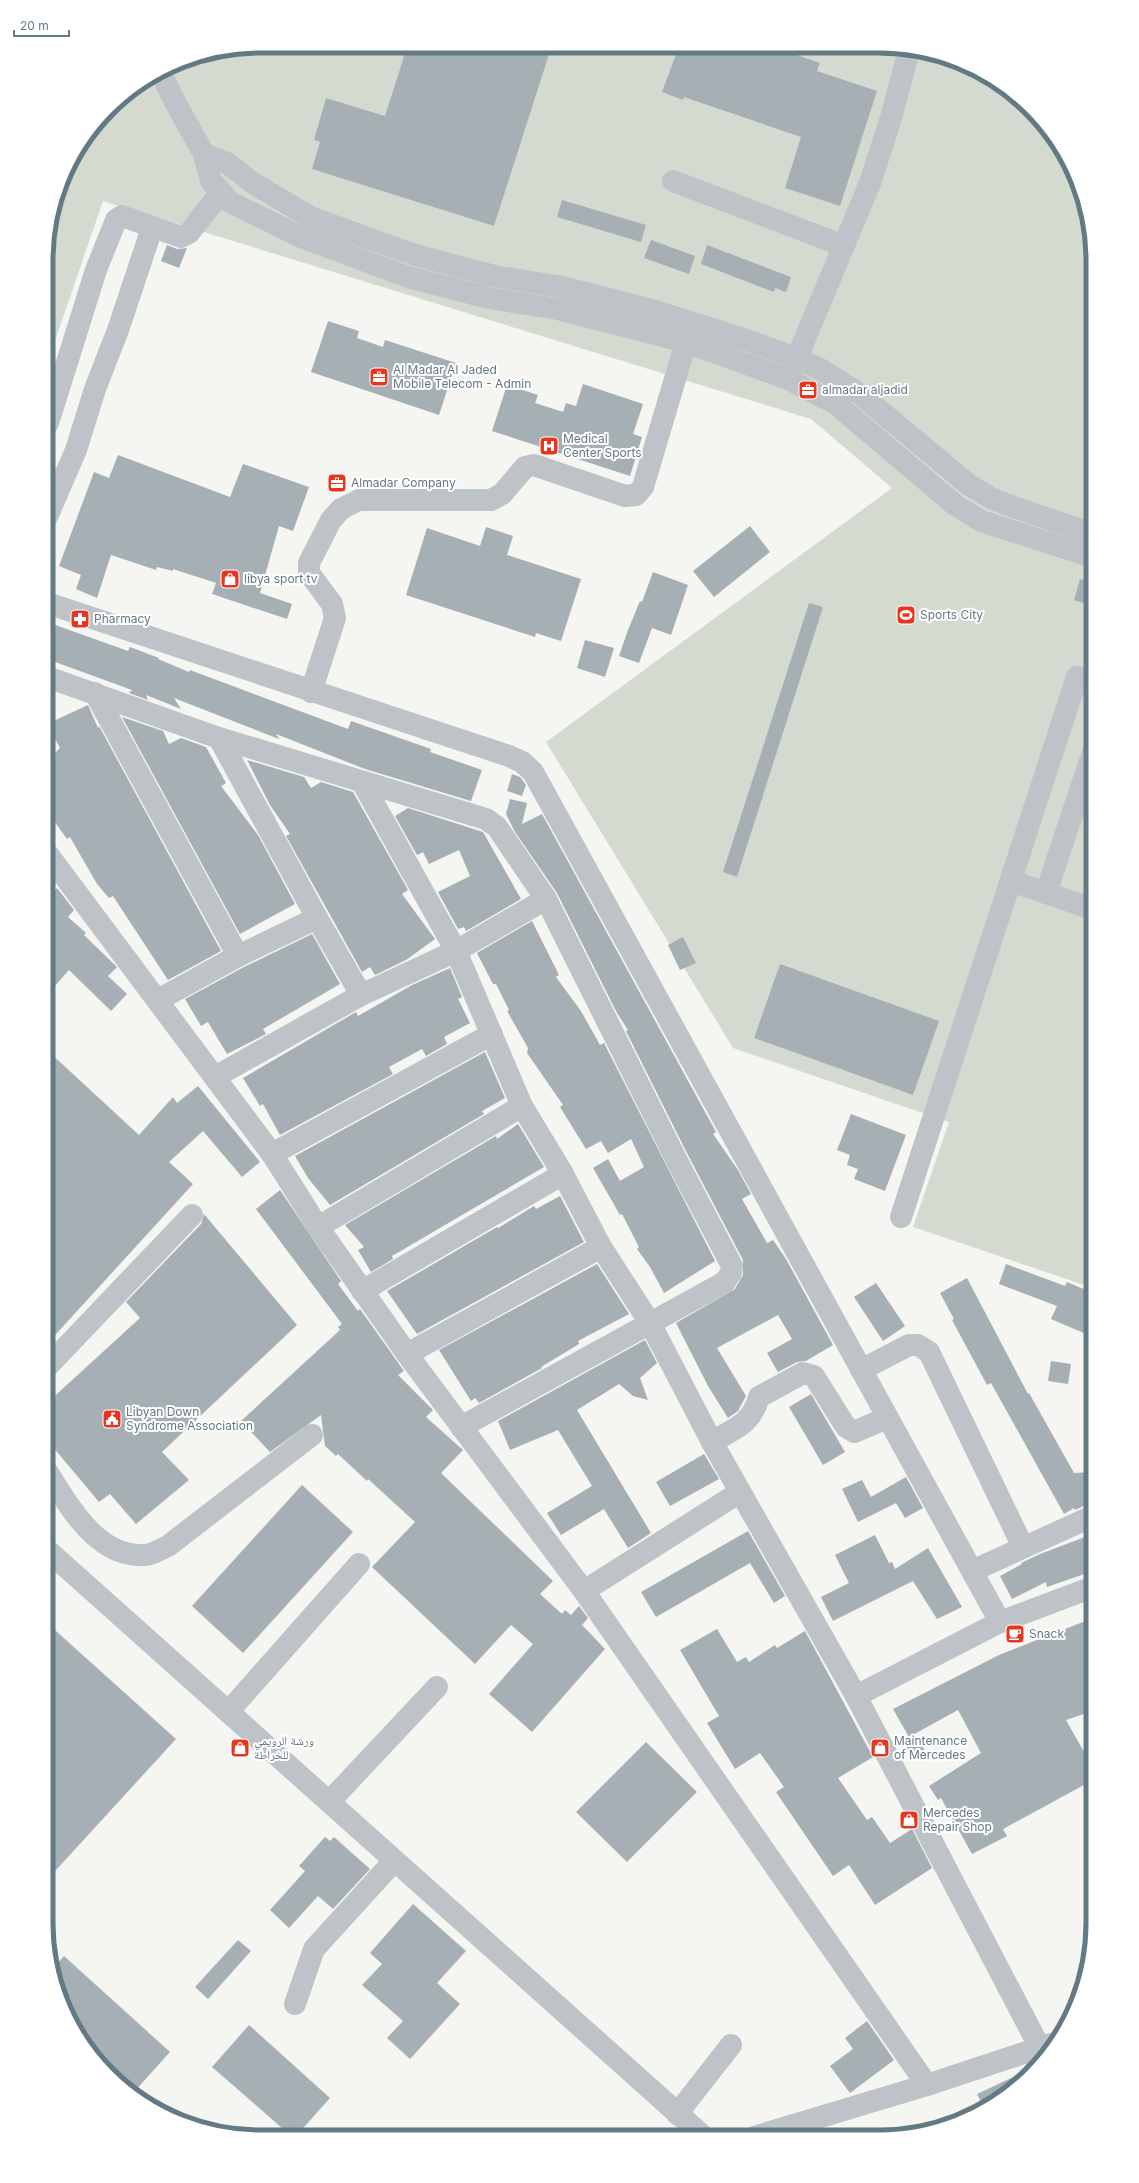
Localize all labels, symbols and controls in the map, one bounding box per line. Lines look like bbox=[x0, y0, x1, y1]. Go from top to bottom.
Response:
scale bar bbox=[14, 12, 69, 38]
text: 20 m bbox=[20, 18, 49, 33]
place label: Al Madar Al Jaded Mobile Telecom - Admin bbox=[393, 362, 531, 391]
office icon: Al Madar Al Jaded Mobile Telecom - Admin bbox=[368, 366, 390, 388]
office icon: almadar aljadid bbox=[797, 379, 819, 401]
place label: almadar aljadid bbox=[822, 382, 908, 397]
place label: Medical Center Sports bbox=[563, 431, 642, 460]
hospital icon: Medical Center Sports bbox=[538, 435, 560, 457]
office icon: Almadar Company bbox=[326, 472, 348, 494]
place label: Almadar Company bbox=[351, 475, 456, 490]
shop icon: libya sport tv bbox=[219, 568, 241, 590]
place label: libya sport tv bbox=[244, 571, 318, 586]
sports icon: Sports City bbox=[895, 604, 917, 626]
place label: Sports City bbox=[920, 607, 983, 622]
pharmacy icon: Pharmacy bbox=[69, 608, 91, 630]
place label: Pharmacy bbox=[94, 611, 151, 626]
place label: Libyan Down Syndrome Association bbox=[126, 1404, 253, 1433]
public building icon: Libyan Down Syndrome Association bbox=[101, 1408, 123, 1430]
cafe icon: Snack bbox=[1004, 1623, 1026, 1645]
place label: Snack bbox=[1029, 1626, 1064, 1641]
place label: ورشة الرويمي للخراطة bbox=[254, 1733, 314, 1762]
place label: Maintenance of Mercedes bbox=[894, 1733, 967, 1762]
shop icon: ورشة الرويمي للخراطة bbox=[229, 1737, 251, 1759]
shop icon: Maintenance of Mercedes bbox=[869, 1737, 891, 1759]
place label: Mercedes Repair Shop bbox=[923, 1805, 992, 1834]
shop icon: Mercedes Repair Shop bbox=[898, 1809, 920, 1831]

